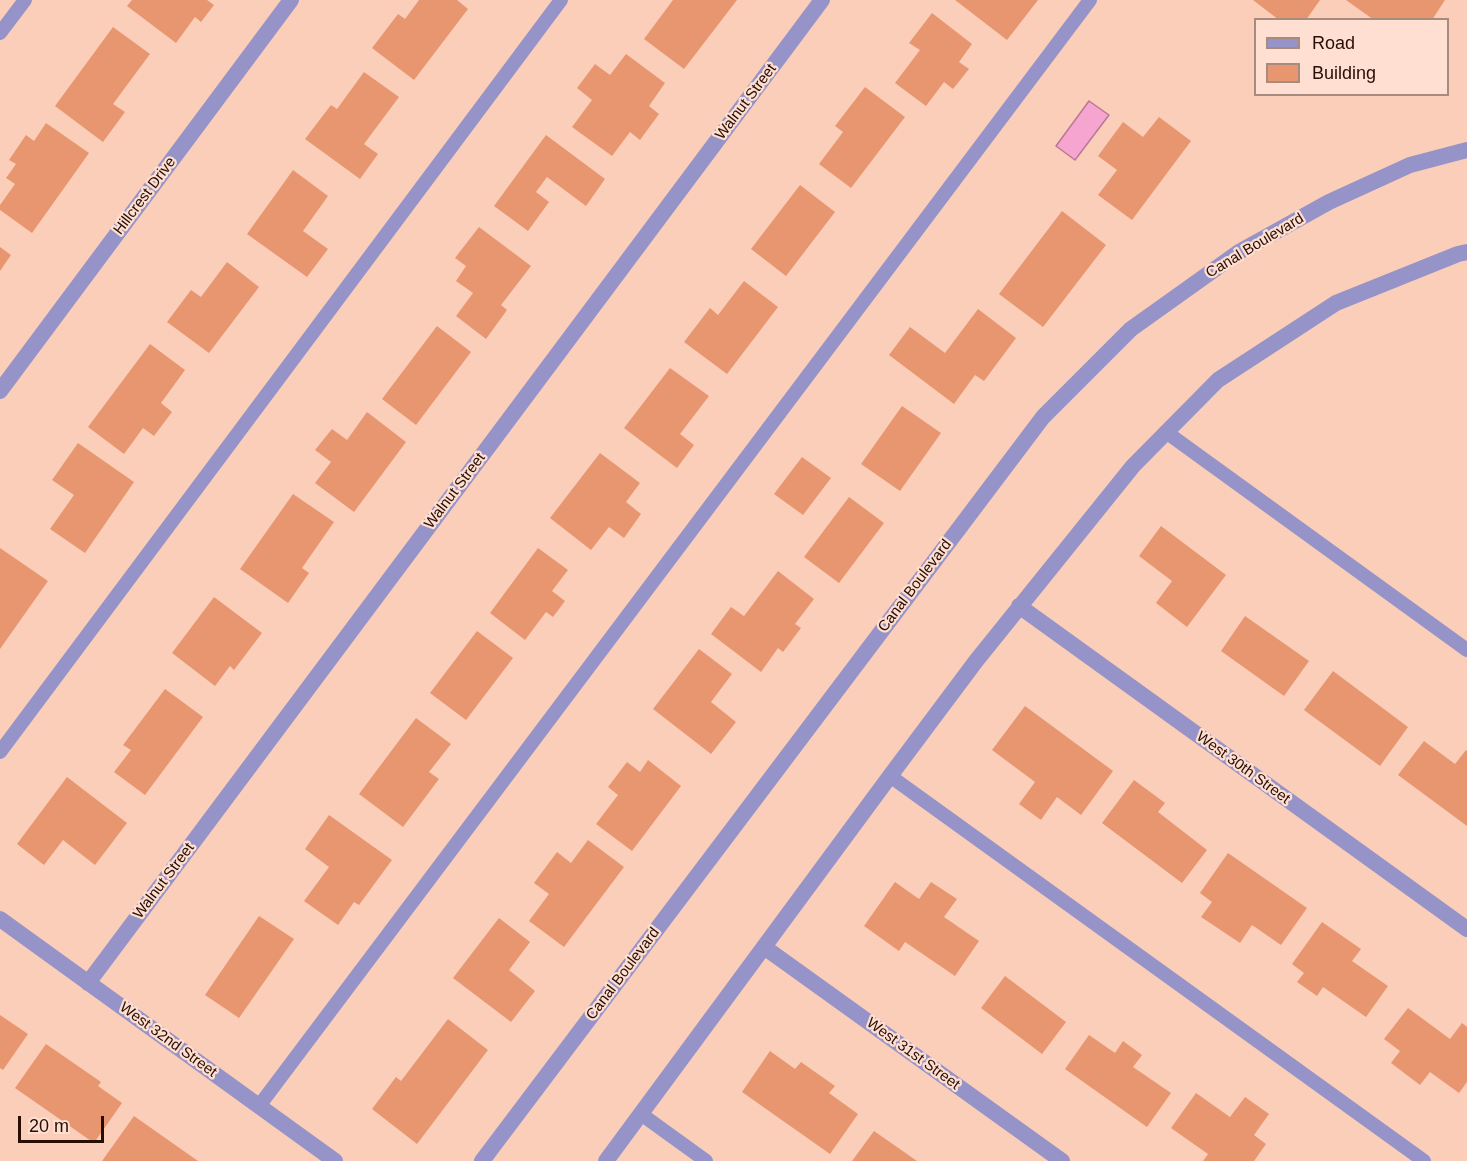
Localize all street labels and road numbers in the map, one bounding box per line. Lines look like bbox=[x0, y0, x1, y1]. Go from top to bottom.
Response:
street label: Walnut Street bbox=[712, 61, 780, 143]
street label: Hillcrest Drive bbox=[110, 154, 180, 238]
street label: Canal Boulevard bbox=[1203, 210, 1307, 282]
street label: Walnut Street bbox=[421, 450, 489, 532]
street label: Canal Boulevard bbox=[874, 536, 956, 636]
street label: West 30th Street bbox=[1193, 728, 1293, 808]
street label: Walnut Street bbox=[130, 840, 198, 922]
street label: Canal Boulevard bbox=[582, 924, 664, 1024]
street label: West 32nd Street bbox=[116, 999, 220, 1081]
street label: West 31st Street bbox=[863, 1014, 963, 1094]

